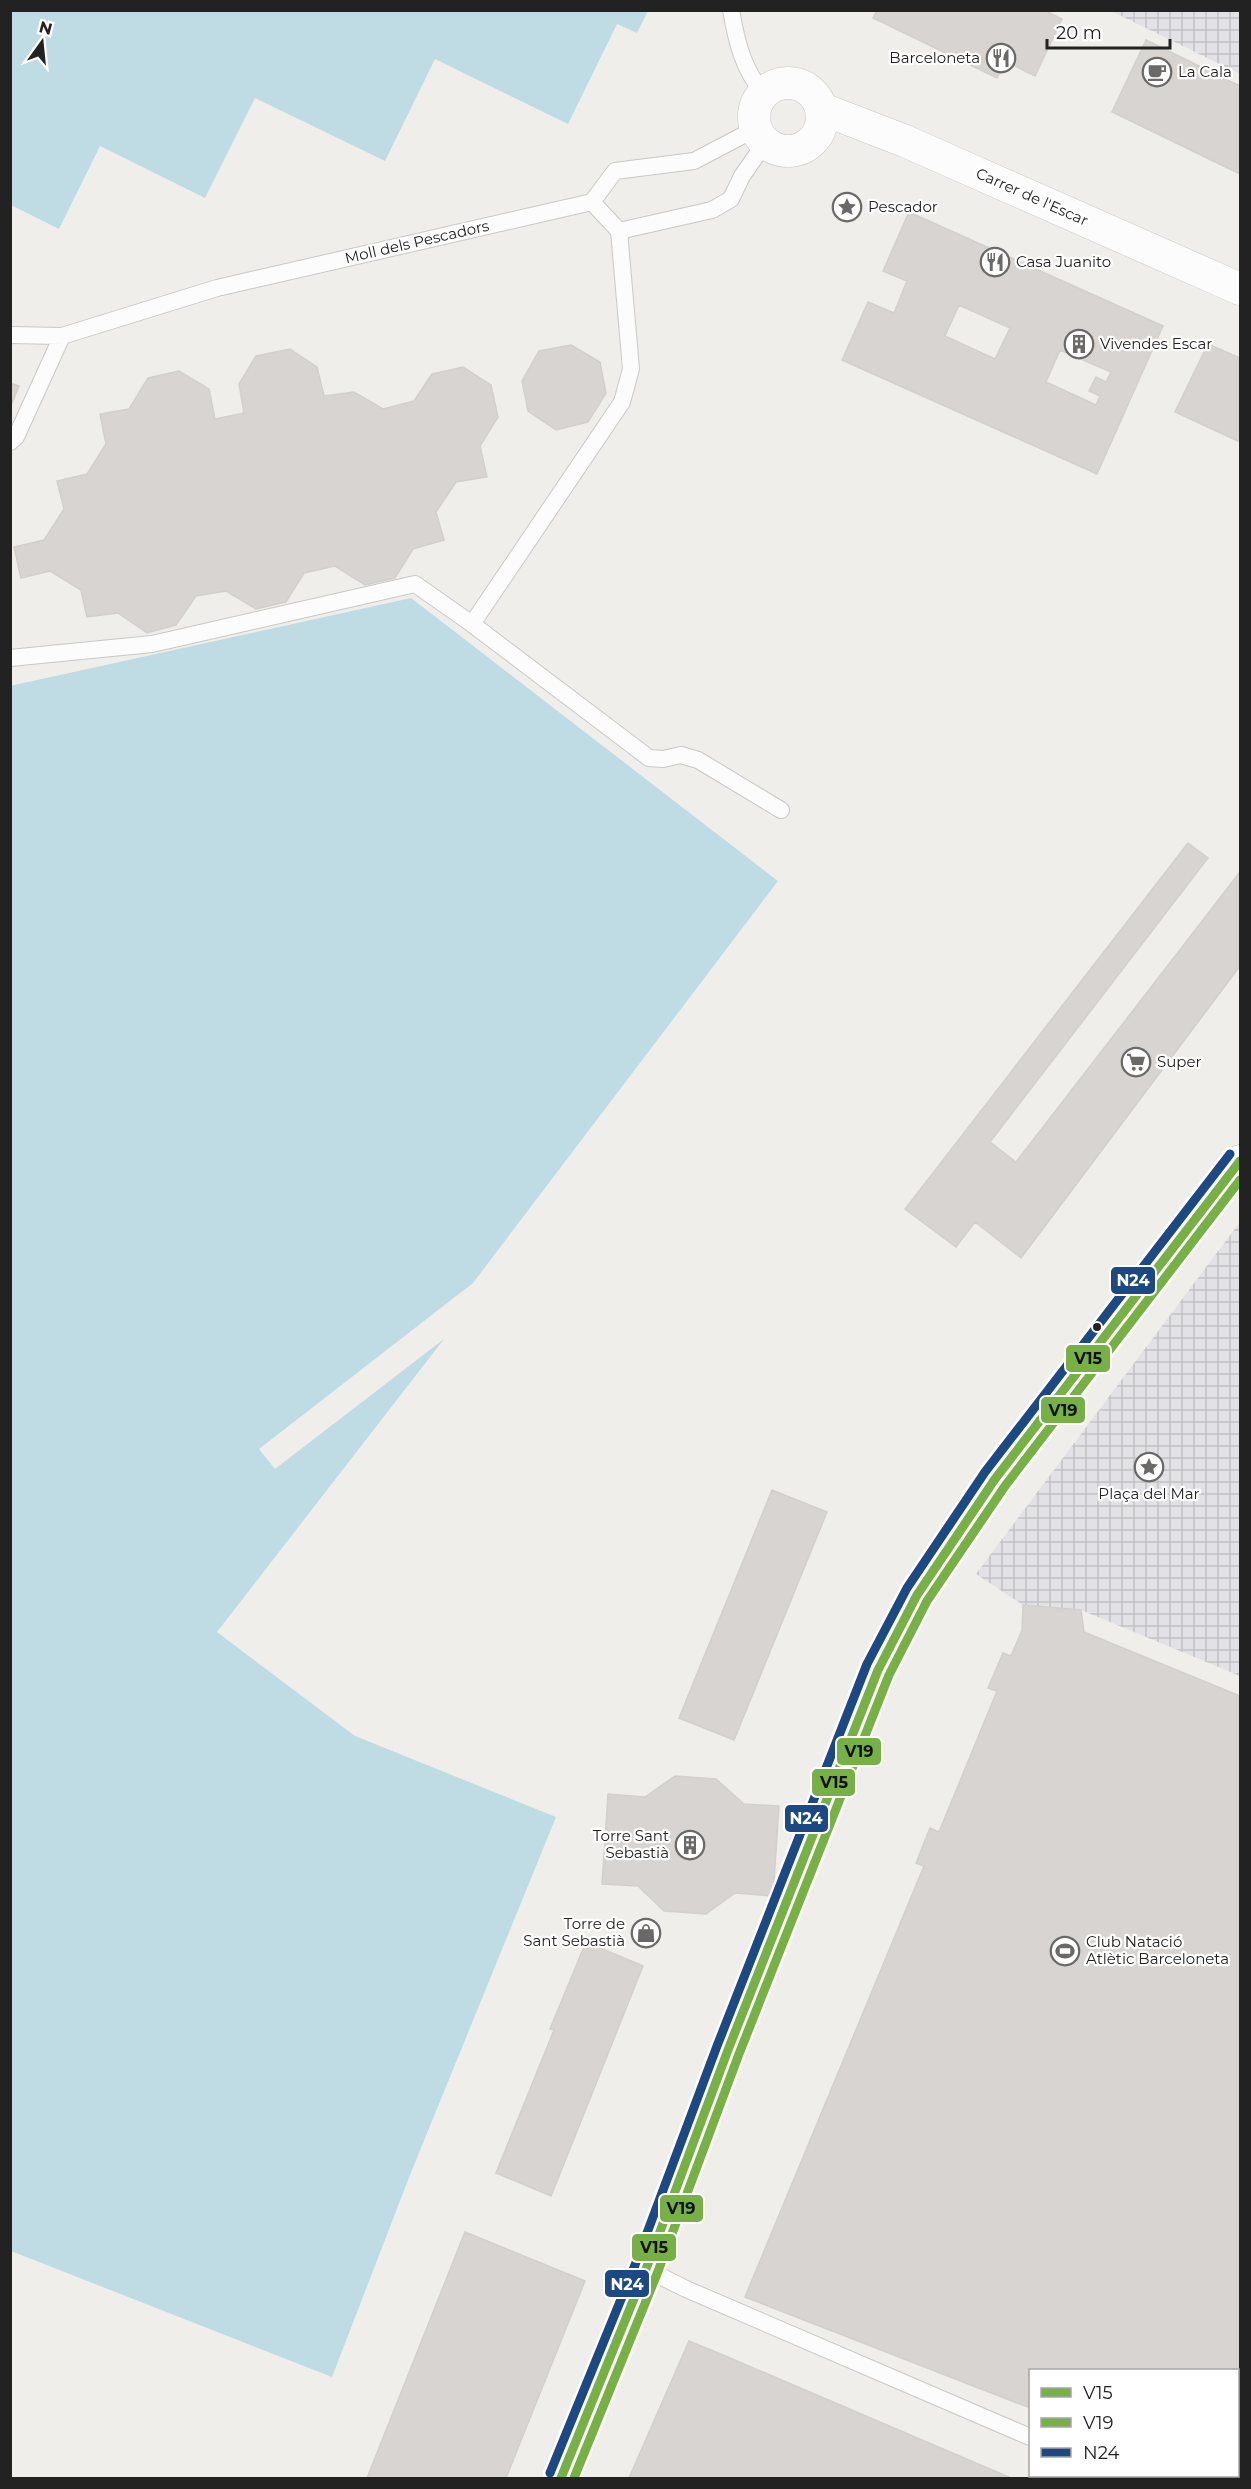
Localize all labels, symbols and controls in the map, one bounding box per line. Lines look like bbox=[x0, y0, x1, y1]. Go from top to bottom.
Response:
north arrow bbox=[12, 12, 72, 72]
scale bar bbox=[1047, 12, 1170, 50]
text: N bbox=[37, 17, 54, 39]
text: 20 m bbox=[1056, 22, 1102, 44]
restaurant icon: Barceloneta bbox=[985, 42, 1017, 74]
place label: Barceloneta bbox=[889, 48, 980, 67]
cafe icon: La Cala bbox=[1141, 56, 1173, 88]
place label: La Cala bbox=[1178, 62, 1232, 81]
street label: Carrer de l'Escar bbox=[973, 163, 1091, 230]
place icon: Pescador bbox=[831, 191, 863, 223]
place label: Pescador bbox=[868, 197, 938, 216]
street label: Moll dels Pescadors bbox=[343, 216, 491, 267]
restaurant icon: Casa Juanito bbox=[979, 246, 1011, 278]
place label: Casa Juanito bbox=[1016, 252, 1111, 271]
building icon: Vivendes Escar bbox=[1063, 328, 1095, 360]
place label: Vivendes Escar bbox=[1100, 334, 1212, 353]
supermarket icon: Super bbox=[1120, 1046, 1152, 1078]
place label: Super bbox=[1157, 1052, 1202, 1071]
line badge: N24 bbox=[1110, 1266, 1156, 1295]
text: N24 bbox=[1116, 1271, 1150, 1290]
unlabelled marker bbox=[1091, 1321, 1103, 1333]
line badge: V15 bbox=[1065, 1344, 1111, 1373]
text: V15 bbox=[1073, 1349, 1103, 1368]
line badge: V19 bbox=[1040, 1396, 1086, 1424]
text: V19 bbox=[1048, 1401, 1077, 1420]
place icon: Plaça del Mar bbox=[1133, 1451, 1165, 1483]
place label: Plaça del Mar bbox=[1098, 1484, 1200, 1503]
line badge: V19 bbox=[836, 1737, 882, 1766]
text: V19 bbox=[844, 1742, 873, 1761]
line badge: V15 bbox=[811, 1768, 856, 1797]
text: V15 bbox=[819, 1773, 849, 1792]
line badge: N24 bbox=[784, 1804, 829, 1833]
text: N24 bbox=[789, 1809, 823, 1828]
place label: Torre Sant Sebastià bbox=[593, 1826, 669, 1862]
building icon: Torre Sant Sebastià bbox=[674, 1829, 706, 1861]
place label: Torre de Sant Sebastià bbox=[523, 1914, 625, 1950]
shop icon: Torre de Sant Sebastià bbox=[630, 1917, 662, 1949]
place label: Club Natació Atlètic Barceloneta bbox=[1086, 1932, 1229, 1968]
sports icon: Club Natació Atlètic Barceloneta bbox=[1049, 1935, 1081, 1967]
line badge: V19 bbox=[659, 2194, 704, 2223]
text: V19 bbox=[666, 2199, 695, 2218]
line badge: V15 bbox=[631, 2233, 677, 2262]
text: V15 bbox=[639, 2238, 669, 2257]
line badge: N24 bbox=[604, 2269, 650, 2298]
text: N24 bbox=[610, 2275, 644, 2294]
legend bbox=[1029, 2369, 1239, 2477]
text: V15 bbox=[1083, 2382, 1113, 2404]
text: V19 bbox=[1083, 2412, 1114, 2434]
text: N24 bbox=[1083, 2442, 1119, 2464]

